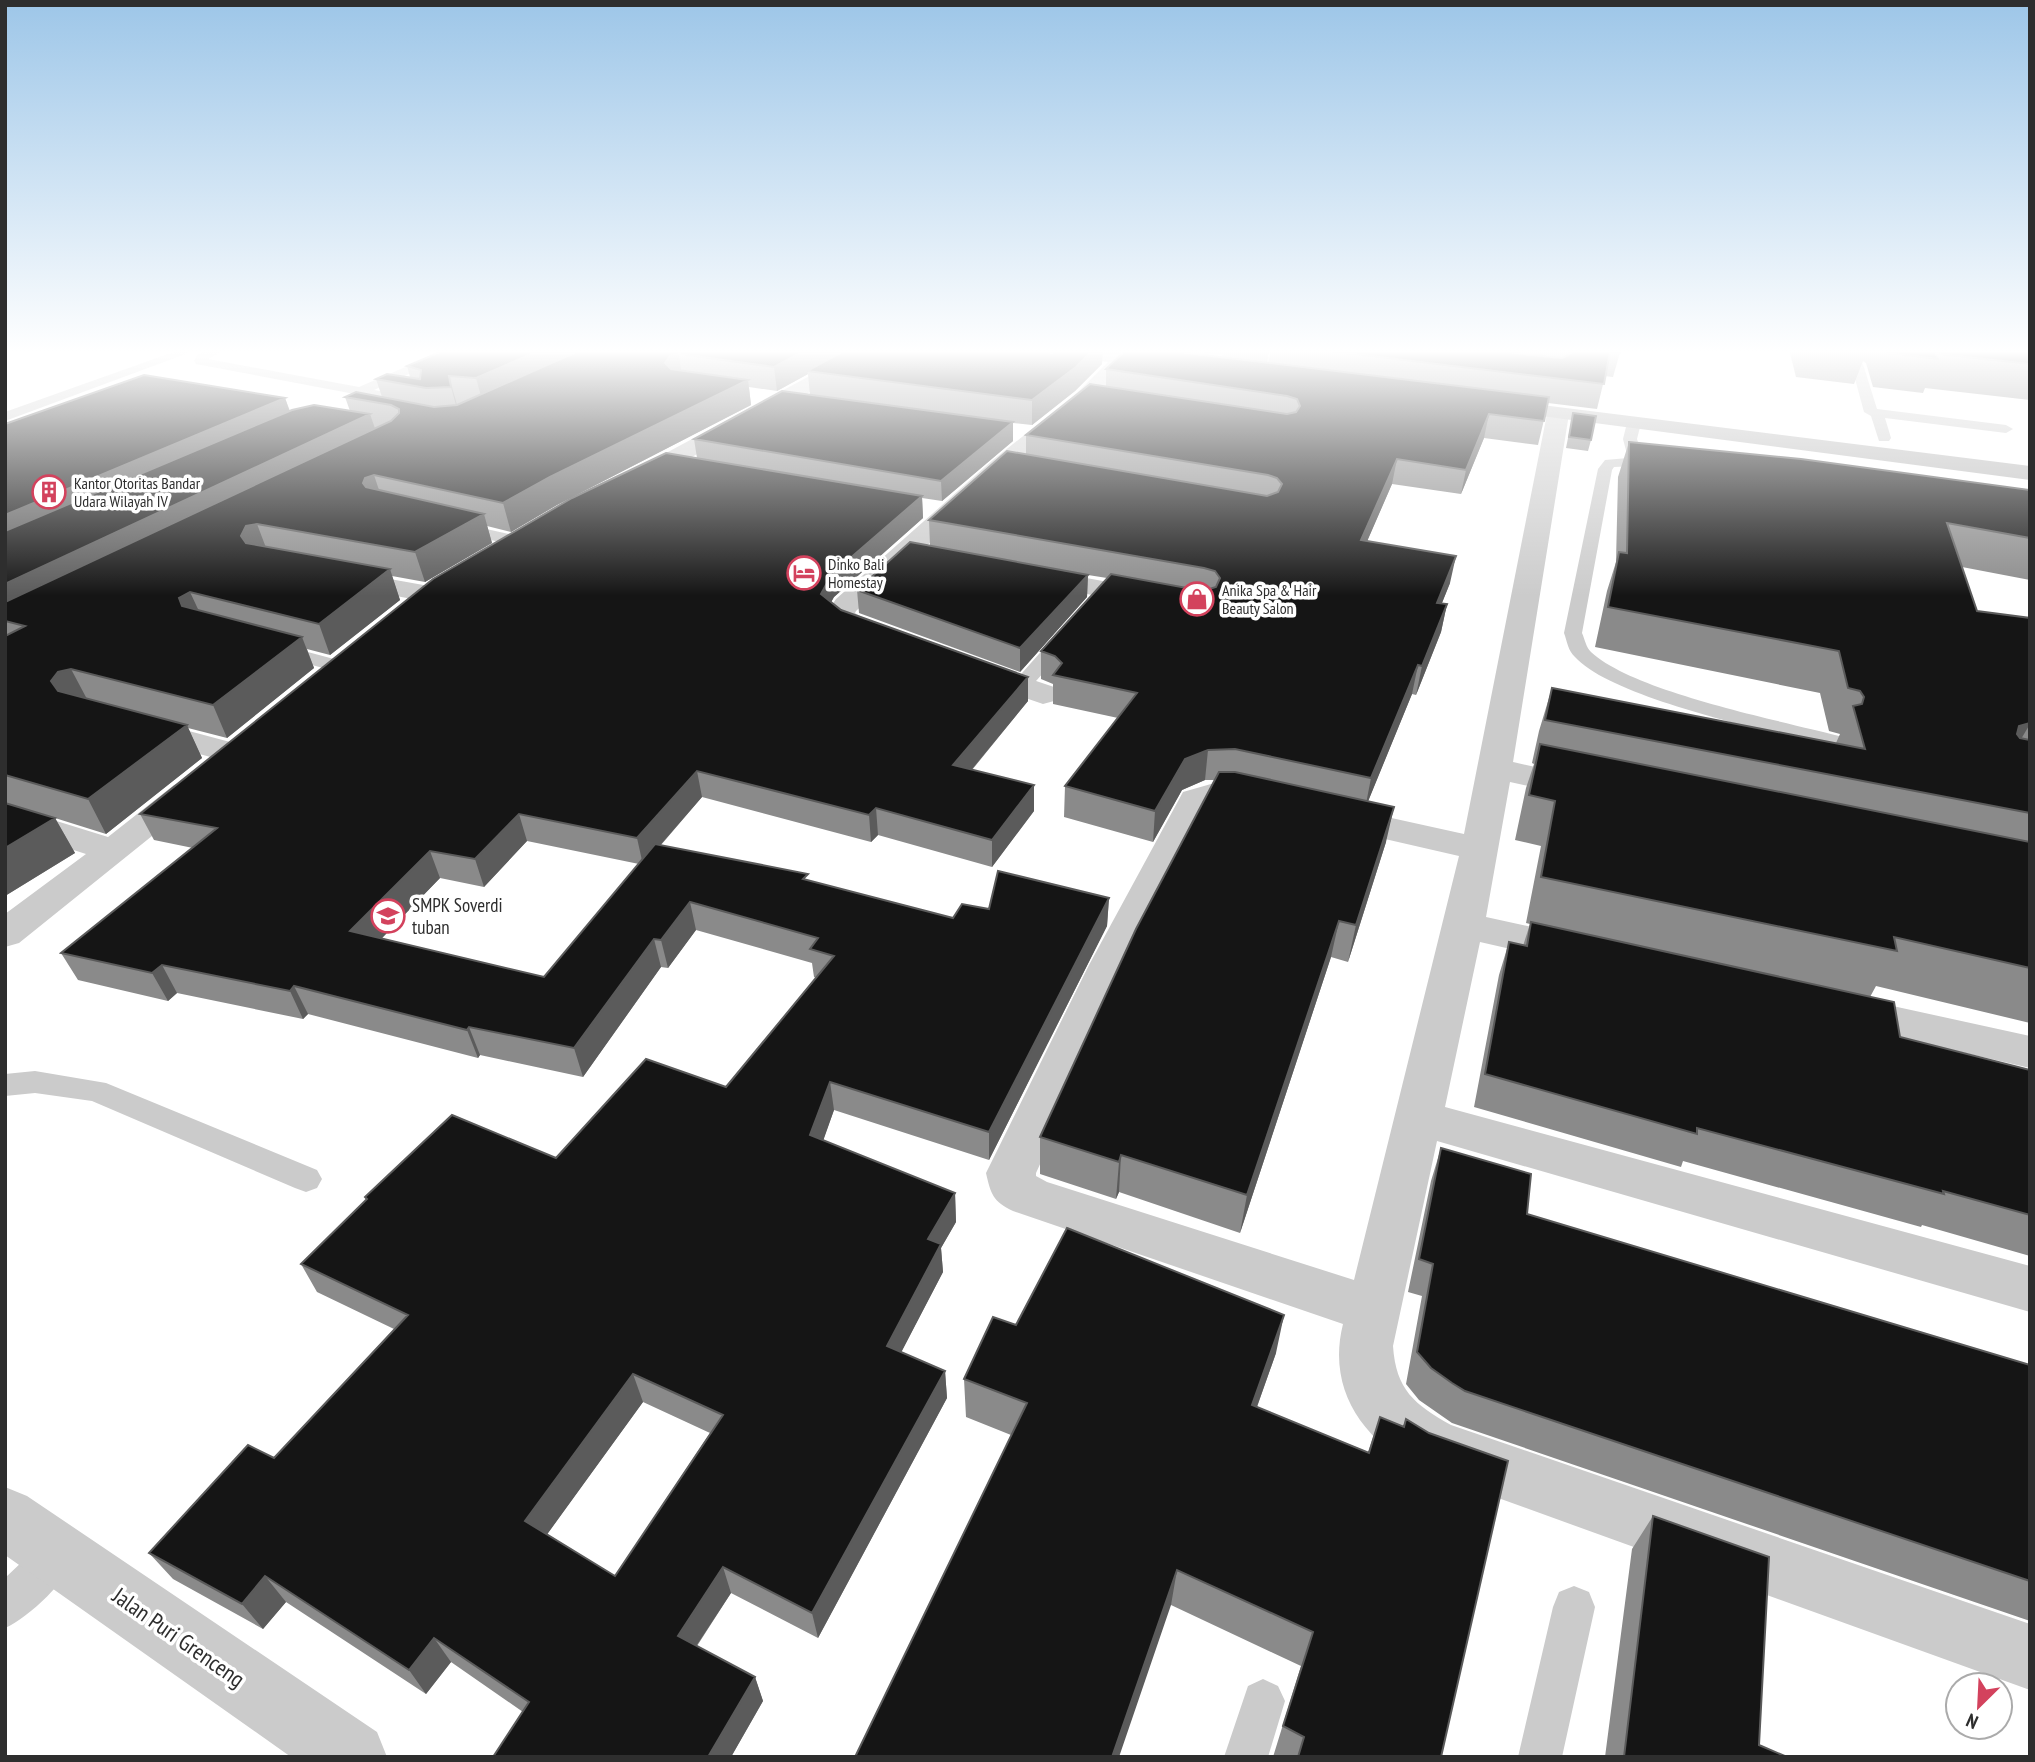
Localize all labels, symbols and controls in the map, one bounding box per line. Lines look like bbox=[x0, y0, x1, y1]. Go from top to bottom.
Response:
building icon: Kantor Otoritas Bandar Udara Wilayah IV bbox=[30, 473, 68, 511]
place label: Kantor Otoritas Bandar Udara Wilayah IV bbox=[74, 473, 201, 511]
hotel icon: Dinko Bali Homestay bbox=[785, 554, 823, 592]
place label: Dinko Bali Homestay bbox=[828, 554, 884, 592]
shop icon: Anika Spa & Hair Beauty Salon bbox=[1178, 580, 1216, 618]
place label: Anika Spa & Hair Beauty Salon bbox=[1222, 580, 1317, 618]
place label: SMPK Soverdi tuban bbox=[412, 893, 503, 939]
school or university icon: SMPK Soverdi tuban bbox=[369, 897, 407, 935]
street label: Jalan Puri Grenceng bbox=[106, 1580, 251, 1693]
north arrow bbox=[1944, 1671, 2014, 1741]
text: N bbox=[1963, 1708, 1982, 1735]

